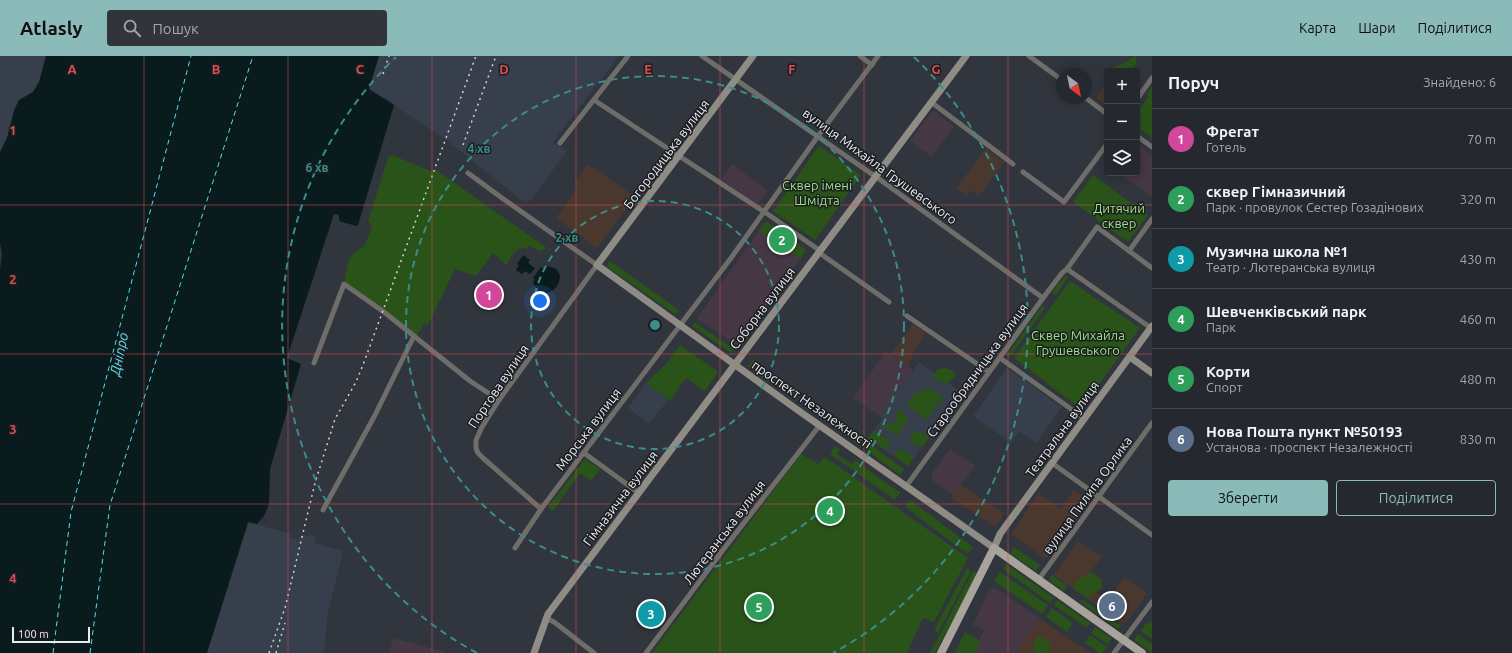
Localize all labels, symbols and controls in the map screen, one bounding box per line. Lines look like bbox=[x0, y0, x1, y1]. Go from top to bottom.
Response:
search box bbox=[107, 10, 387, 46]
text: Atlasly bbox=[20, 17, 83, 39]
icon: search bbox=[121, 17, 143, 39]
text: Пошук bbox=[153, 20, 199, 37]
text: Карта bbox=[1299, 20, 1336, 36]
text: Шари bbox=[1358, 20, 1396, 36]
text: Поділитися bbox=[1418, 20, 1492, 36]
text: A bbox=[67, 62, 77, 76]
text: B bbox=[212, 62, 221, 76]
text: C bbox=[356, 62, 365, 76]
text: D bbox=[499, 62, 509, 76]
text: E bbox=[644, 62, 652, 76]
text: F bbox=[788, 62, 796, 76]
text: G bbox=[932, 62, 941, 76]
north arrow bbox=[1056, 68, 1092, 104]
map controls bbox=[1104, 68, 1140, 176]
button: + bbox=[1104, 68, 1140, 104]
text: Поруч bbox=[1168, 73, 1219, 92]
text: Знайдено: 6 bbox=[1423, 75, 1496, 89]
street label: Богородицька вулиця bbox=[620, 97, 712, 211]
button: − bbox=[1104, 104, 1140, 140]
street label: вулиця Михайла Грушевського bbox=[800, 105, 960, 227]
text: 1 bbox=[9, 123, 17, 137]
text: Фрегат bbox=[1206, 123, 1259, 140]
text: 1 bbox=[1177, 132, 1185, 146]
text: 70 m bbox=[1467, 132, 1496, 146]
button: layers bbox=[1104, 140, 1140, 176]
text: Готель bbox=[1206, 140, 1246, 154]
text: 4 хв bbox=[467, 142, 491, 155]
text: 6 хв bbox=[305, 161, 329, 174]
park label: Сквер імені Шмідта bbox=[782, 178, 852, 207]
text: сквер Гімназичний bbox=[1206, 183, 1346, 200]
text: 2 bbox=[1177, 192, 1185, 206]
text: 320 m bbox=[1460, 192, 1496, 206]
text: Парк · провулок Сестер Гозадінових bbox=[1206, 200, 1424, 214]
park label: Дитячий сквер bbox=[1093, 201, 1145, 230]
pin: 2 bbox=[769, 225, 795, 255]
text: 2 хв bbox=[555, 231, 579, 244]
text: Музична школа №1 bbox=[1206, 243, 1349, 260]
text: 3 bbox=[1177, 252, 1185, 266]
text: 430 m bbox=[1460, 252, 1496, 266]
text: Театр · Лютеранська вулиця bbox=[1206, 260, 1375, 274]
street label: Соборна вулиця bbox=[727, 264, 797, 352]
text: 2 bbox=[9, 272, 17, 286]
pin: 1 bbox=[476, 280, 502, 310]
your location bbox=[530, 291, 550, 311]
street label: Старообрядницька вулиця bbox=[924, 300, 1030, 440]
text: Шевченківський парк bbox=[1206, 303, 1367, 320]
text: 4 bbox=[1177, 312, 1185, 326]
text: 460 m bbox=[1460, 312, 1496, 326]
centre of rings bbox=[648, 318, 662, 332]
text: Парк bbox=[1206, 320, 1236, 334]
park label: Сквер Михайла Грушевського bbox=[1031, 328, 1125, 357]
water label: Дніпро bbox=[106, 331, 131, 379]
street label: Портова вулиця bbox=[465, 342, 531, 430]
street label: проспект Незалежності bbox=[750, 357, 874, 451]
text: Корти bbox=[1206, 363, 1250, 380]
text: 5 bbox=[1177, 372, 1185, 386]
text: 480 m bbox=[1460, 372, 1496, 386]
street label: Театральна вулиця bbox=[1022, 378, 1102, 480]
text: Спорт bbox=[1206, 380, 1242, 394]
street label: Морська вулиця bbox=[553, 385, 623, 473]
text: 3 bbox=[9, 422, 17, 436]
text: Нова Пошта пункт №50193 bbox=[1206, 423, 1403, 440]
text: 6 bbox=[1177, 432, 1185, 446]
text: 830 m bbox=[1460, 432, 1496, 446]
street label: вулиця Пилипа Орлика bbox=[1040, 434, 1134, 556]
text: Установа · проспект Незалежності bbox=[1206, 440, 1413, 454]
street label: Гімназична вулиця bbox=[580, 448, 660, 548]
street label: Лютеранська вулиця bbox=[680, 477, 768, 587]
button: Зберегти bbox=[1168, 480, 1328, 516]
button: Поділитися bbox=[1336, 480, 1496, 516]
pin: 4 bbox=[817, 496, 843, 526]
text: 4 bbox=[9, 571, 17, 585]
pin: 6 bbox=[1099, 591, 1125, 621]
pin: 5 bbox=[746, 592, 772, 622]
pin: 3 bbox=[638, 599, 664, 629]
scale bar bbox=[12, 625, 90, 644]
text: 100 m bbox=[18, 628, 49, 640]

